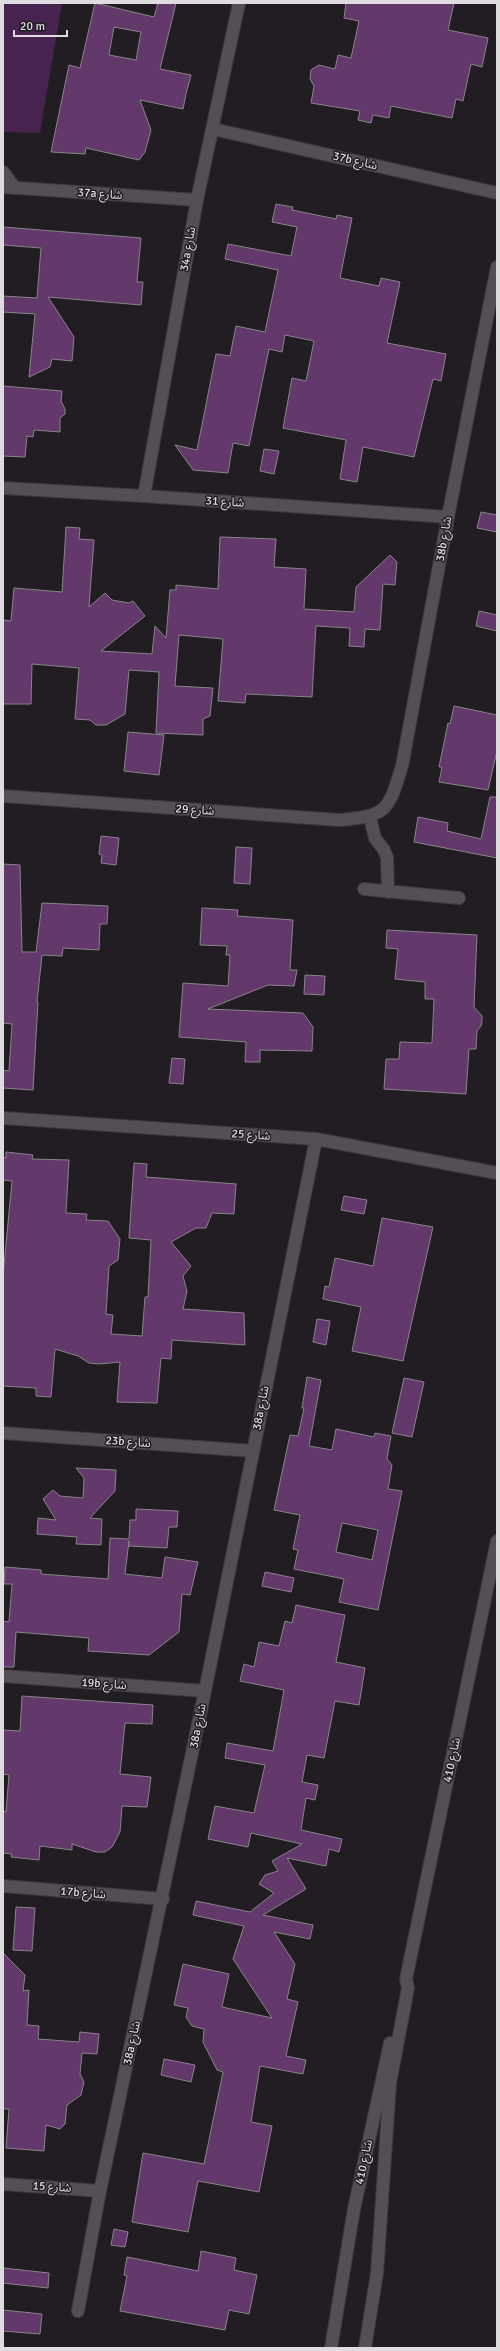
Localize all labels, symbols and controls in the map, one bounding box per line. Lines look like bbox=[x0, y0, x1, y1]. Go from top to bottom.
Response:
scale bar bbox=[14, 12, 67, 38]
text: 20 m bbox=[20, 19, 45, 34]
street label: 37b شارع bbox=[331, 149, 379, 174]
street label: 37a شارع bbox=[77, 185, 123, 204]
street label: 34a شارع bbox=[177, 226, 200, 273]
street label: شارع 31 bbox=[205, 493, 245, 512]
street label: 38b شارع bbox=[433, 515, 456, 563]
street label: شارع 29 bbox=[175, 801, 215, 820]
street label: شارع 25 bbox=[231, 1126, 271, 1145]
street label: 38a شارع bbox=[249, 1384, 274, 1432]
street label: 23b شارع bbox=[105, 1433, 151, 1452]
street label: 19b شارع bbox=[81, 1675, 127, 1694]
street label: 38a شارع bbox=[186, 1702, 211, 1750]
street label: شارع 410 bbox=[440, 1736, 465, 1784]
street label: 17b شارع bbox=[60, 1884, 106, 1903]
street label: 38a شارع bbox=[120, 2019, 145, 2067]
street label: شارع 410 bbox=[352, 2138, 377, 2186]
street label: شارع 15 bbox=[32, 2178, 72, 2197]

